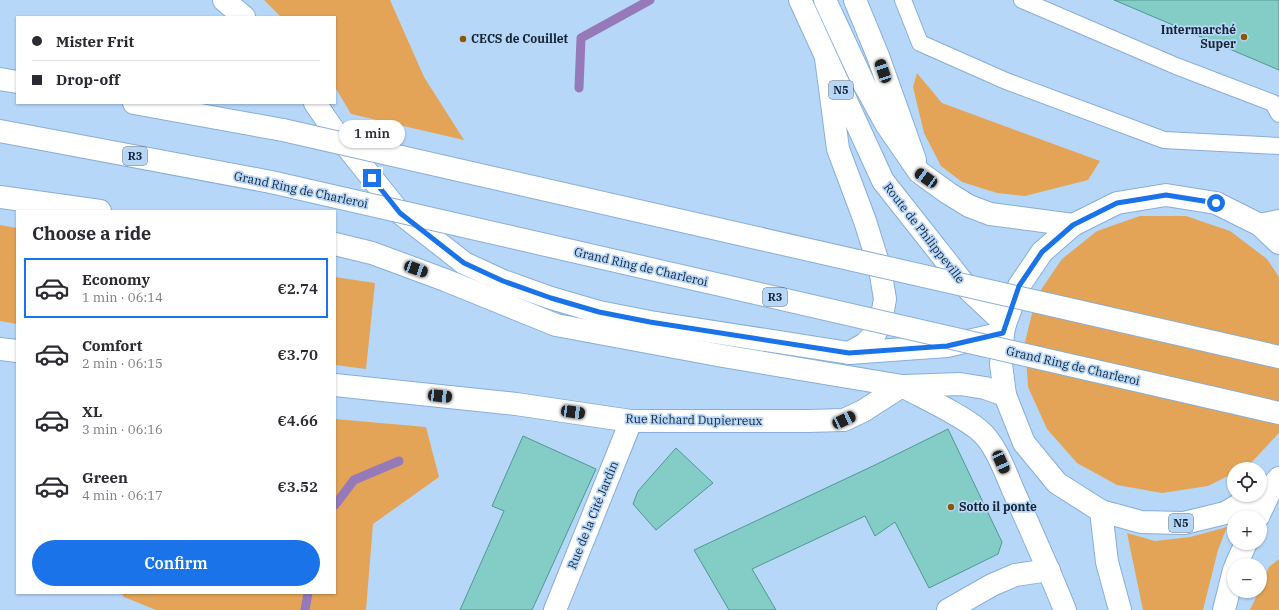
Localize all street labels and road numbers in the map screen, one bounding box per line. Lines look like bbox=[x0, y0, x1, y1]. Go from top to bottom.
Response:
road number: N5 bbox=[829, 81, 853, 99]
road number: R3 bbox=[123, 147, 147, 165]
street label: Grand Ring de Charleroi bbox=[233, 168, 370, 211]
street label: Route de Philippeville bbox=[881, 180, 968, 286]
street label: Grand Ring de Charleroi bbox=[573, 244, 710, 289]
road number: R3 bbox=[763, 288, 787, 306]
street label: Grand Ring de Charleroi bbox=[1005, 343, 1142, 388]
street label: Rue Richard Dupierreux bbox=[625, 411, 763, 428]
street label: Rue de la Cité Jardin bbox=[564, 458, 621, 571]
road number: N5 bbox=[1169, 514, 1193, 532]

